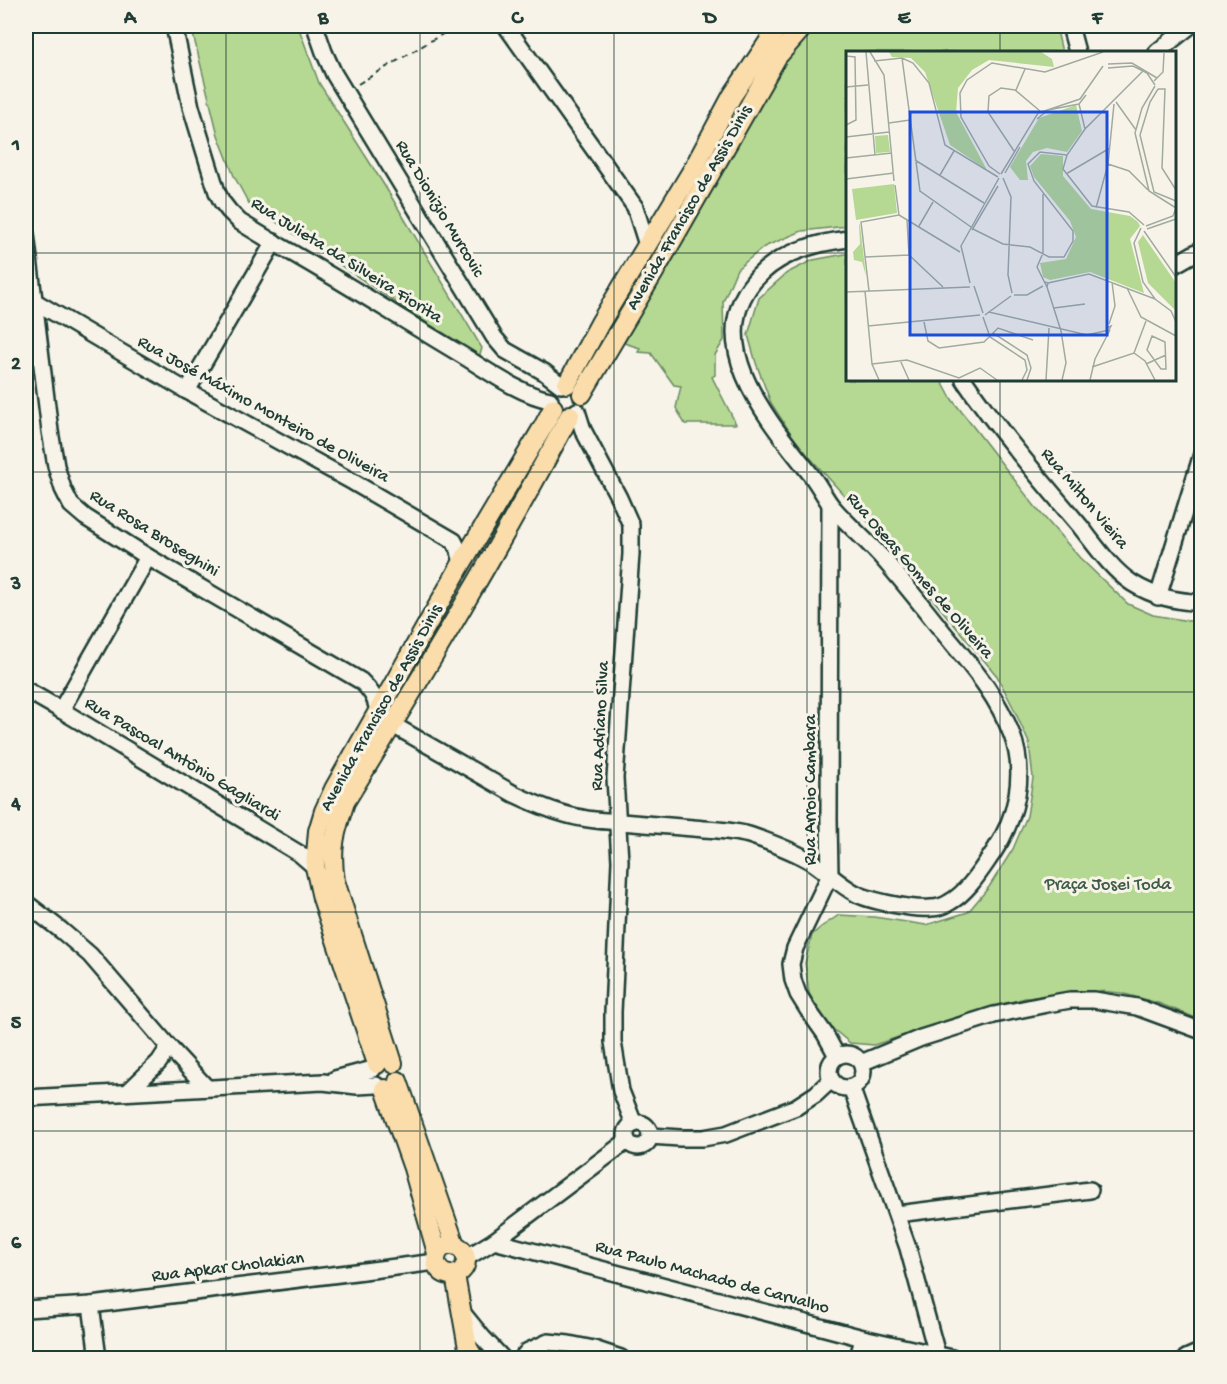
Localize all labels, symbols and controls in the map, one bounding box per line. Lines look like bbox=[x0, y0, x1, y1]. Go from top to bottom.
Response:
text: A bbox=[123, 8, 138, 31]
text: B bbox=[317, 8, 329, 31]
text: C bbox=[511, 8, 525, 31]
text: D bbox=[701, 8, 717, 31]
text: E bbox=[898, 8, 912, 31]
text: F bbox=[1091, 8, 1104, 31]
inset map bbox=[846, 51, 1176, 381]
street label: Avenida Francisco de Assis Dinis bbox=[623, 101, 758, 314]
text: 1 bbox=[11, 135, 20, 158]
street label: Rua Dionizio Murcovic bbox=[390, 137, 489, 282]
street label: Rua Julieta da Silveira Fiorita bbox=[246, 193, 446, 329]
street label: Rua José Máximo Monteiro de Oliveira bbox=[133, 332, 393, 489]
text: 2 bbox=[11, 354, 21, 377]
street label: Rua Milton Vieira bbox=[1036, 444, 1133, 555]
street label: Rua Rosa Broseghini bbox=[85, 486, 223, 582]
street label: Rua Oseas Gomes de Oliveira bbox=[841, 488, 998, 664]
text: 3 bbox=[10, 574, 21, 597]
street label: Avenida Francisco de Assis Dinis bbox=[316, 600, 448, 815]
street label: Rua Adriano Silva bbox=[587, 660, 615, 791]
street label: Rua Pascoal Antônio Gagliardi bbox=[80, 693, 284, 827]
street label: Rua Arroio Cambara bbox=[801, 714, 822, 865]
text: 4 bbox=[10, 794, 21, 817]
park label: Praça Josei Toda bbox=[1044, 875, 1172, 896]
text: 5 bbox=[11, 1013, 22, 1036]
text: 6 bbox=[11, 1233, 22, 1256]
street label: Rua Paulo Machado de Carvalho bbox=[593, 1237, 831, 1319]
street label: Rua Apkar Cholakian bbox=[151, 1248, 306, 1288]

